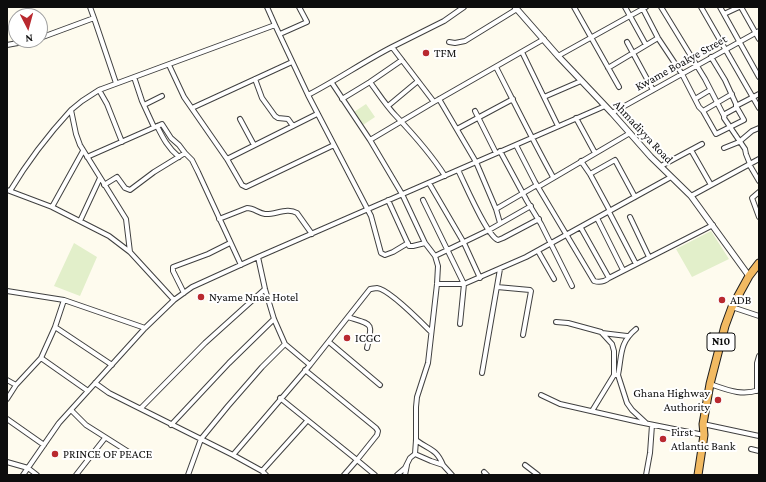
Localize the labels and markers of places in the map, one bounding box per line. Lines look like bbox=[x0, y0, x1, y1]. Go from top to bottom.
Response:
place label: TFM bbox=[434, 46, 456, 60]
marker: TFM bbox=[421, 48, 431, 58]
place label: Nyame Nnae Hotel bbox=[209, 290, 298, 304]
marker: Nyame Nnae Hotel bbox=[196, 292, 206, 302]
place label: ADB bbox=[730, 293, 751, 307]
marker: ADB bbox=[717, 295, 727, 305]
place label: ICGC bbox=[355, 331, 380, 345]
marker: ICGC bbox=[342, 333, 352, 343]
place label: Ghana Highway Authority bbox=[633, 386, 710, 414]
marker: Ghana Highway Authority bbox=[713, 395, 723, 405]
place label: First Atlantic Bank bbox=[671, 425, 735, 453]
marker: First Atlantic Bank bbox=[658, 434, 668, 444]
place label: PRINCE OF PEACE bbox=[63, 447, 152, 461]
marker: PRINCE OF PEACE bbox=[50, 449, 60, 459]

